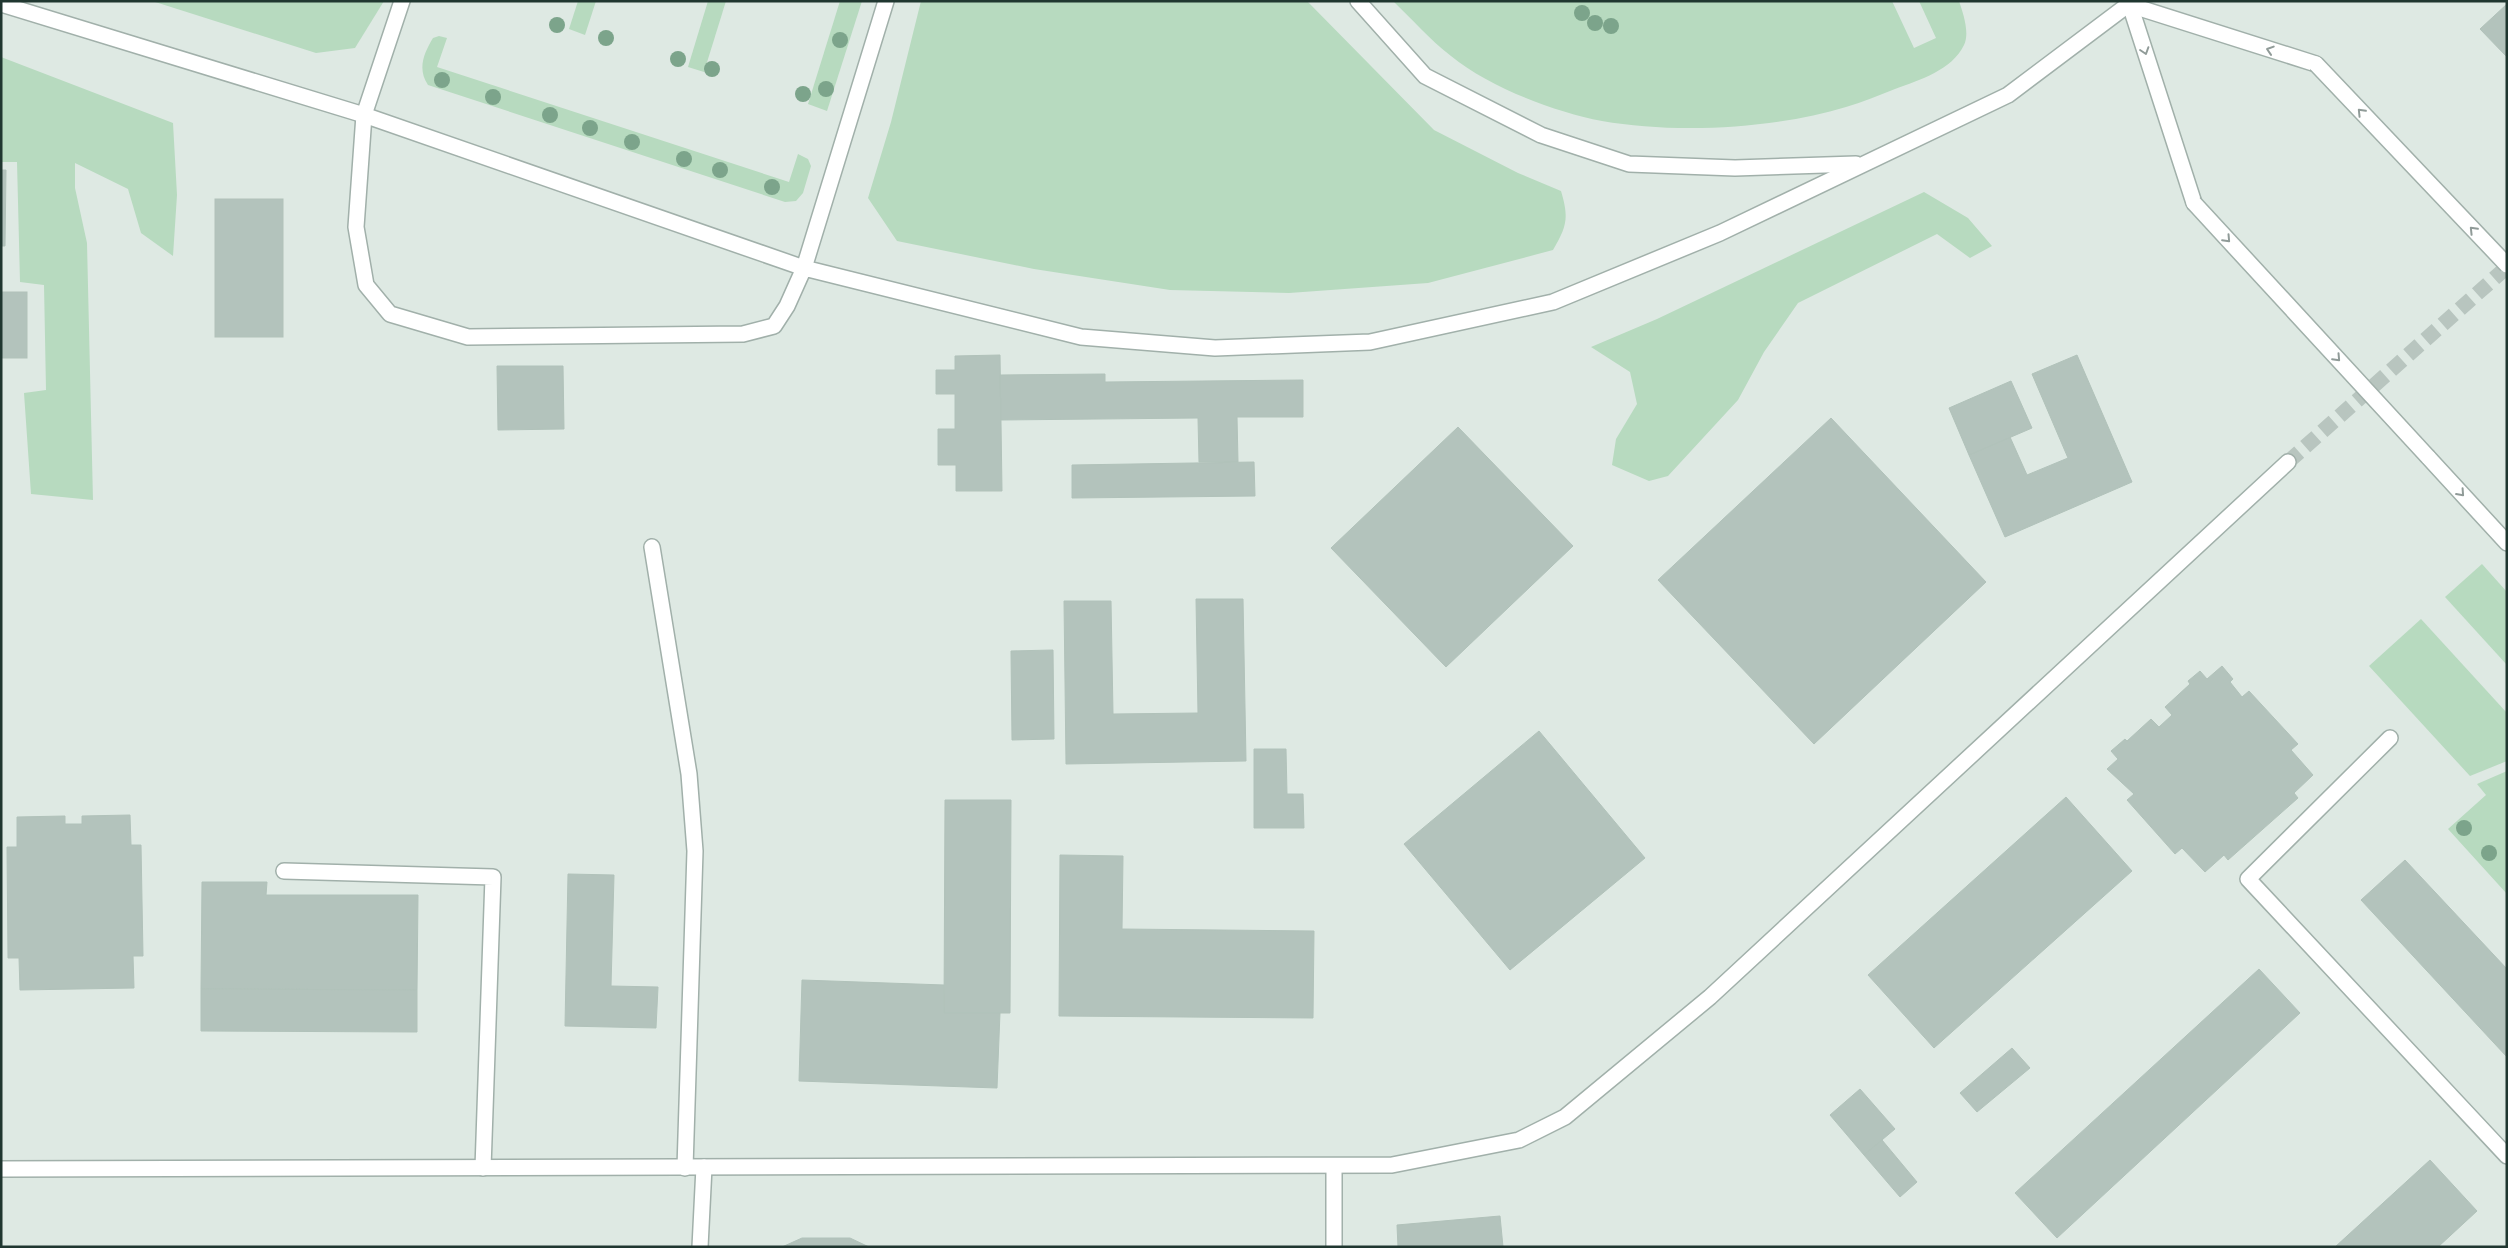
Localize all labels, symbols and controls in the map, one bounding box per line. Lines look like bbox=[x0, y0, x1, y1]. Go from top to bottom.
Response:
one-way arrow bbox=[2266, 45, 2274, 55]
one-way arrow bbox=[2139, 46, 2149, 55]
one-way arrow bbox=[2358, 109, 2367, 118]
one-way arrow bbox=[2470, 226, 2479, 235]
one-way arrow bbox=[2221, 233, 2230, 242]
one-way arrow bbox=[2331, 352, 2340, 361]
one-way arrow bbox=[2455, 487, 2464, 496]

